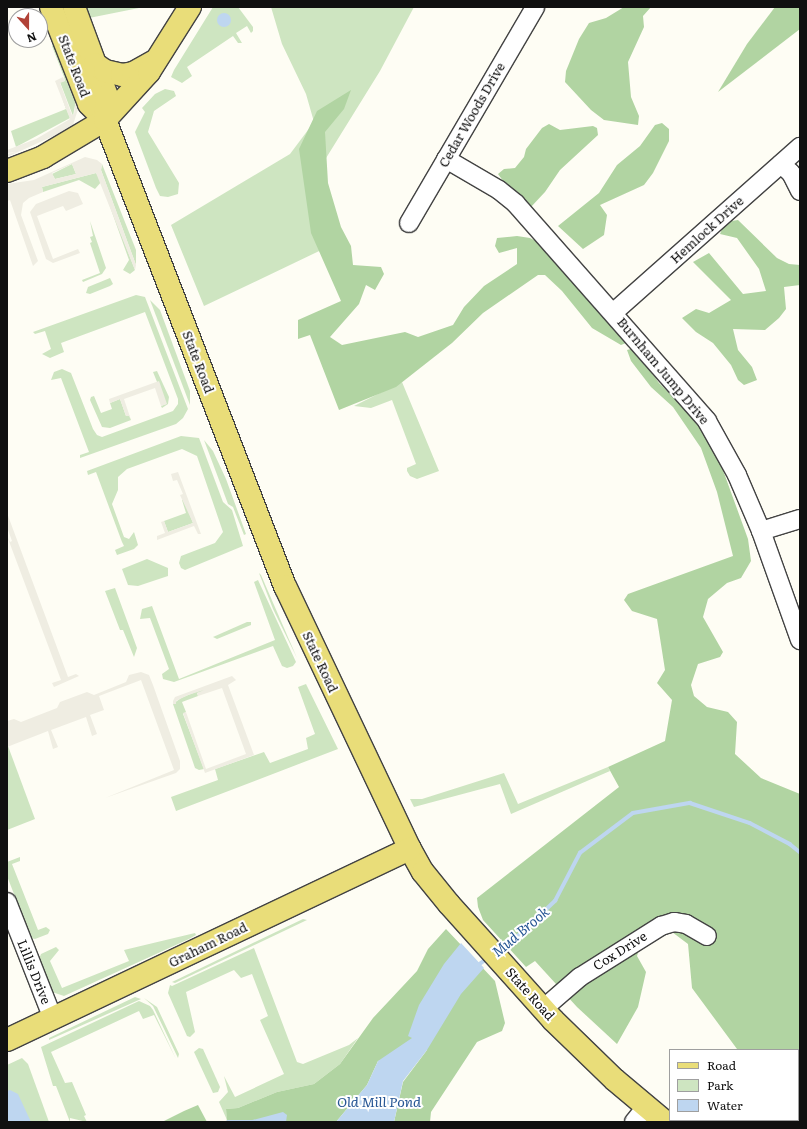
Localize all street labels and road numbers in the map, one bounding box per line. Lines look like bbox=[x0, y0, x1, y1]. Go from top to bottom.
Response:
street label: State Road bbox=[55, 33, 93, 99]
street label: Cedar Woods Drive bbox=[436, 60, 508, 170]
street label: Hemlock Drive bbox=[667, 193, 747, 267]
street label: Burnham Jump Drive bbox=[614, 314, 712, 428]
street label: State Road bbox=[179, 329, 217, 395]
street label: State Road bbox=[299, 629, 341, 695]
street label: Graham Road bbox=[166, 919, 250, 971]
street label: Cox Drive bbox=[590, 928, 650, 974]
street label: Lillis Drive bbox=[14, 937, 54, 1007]
street label: State Road bbox=[502, 964, 558, 1024]

